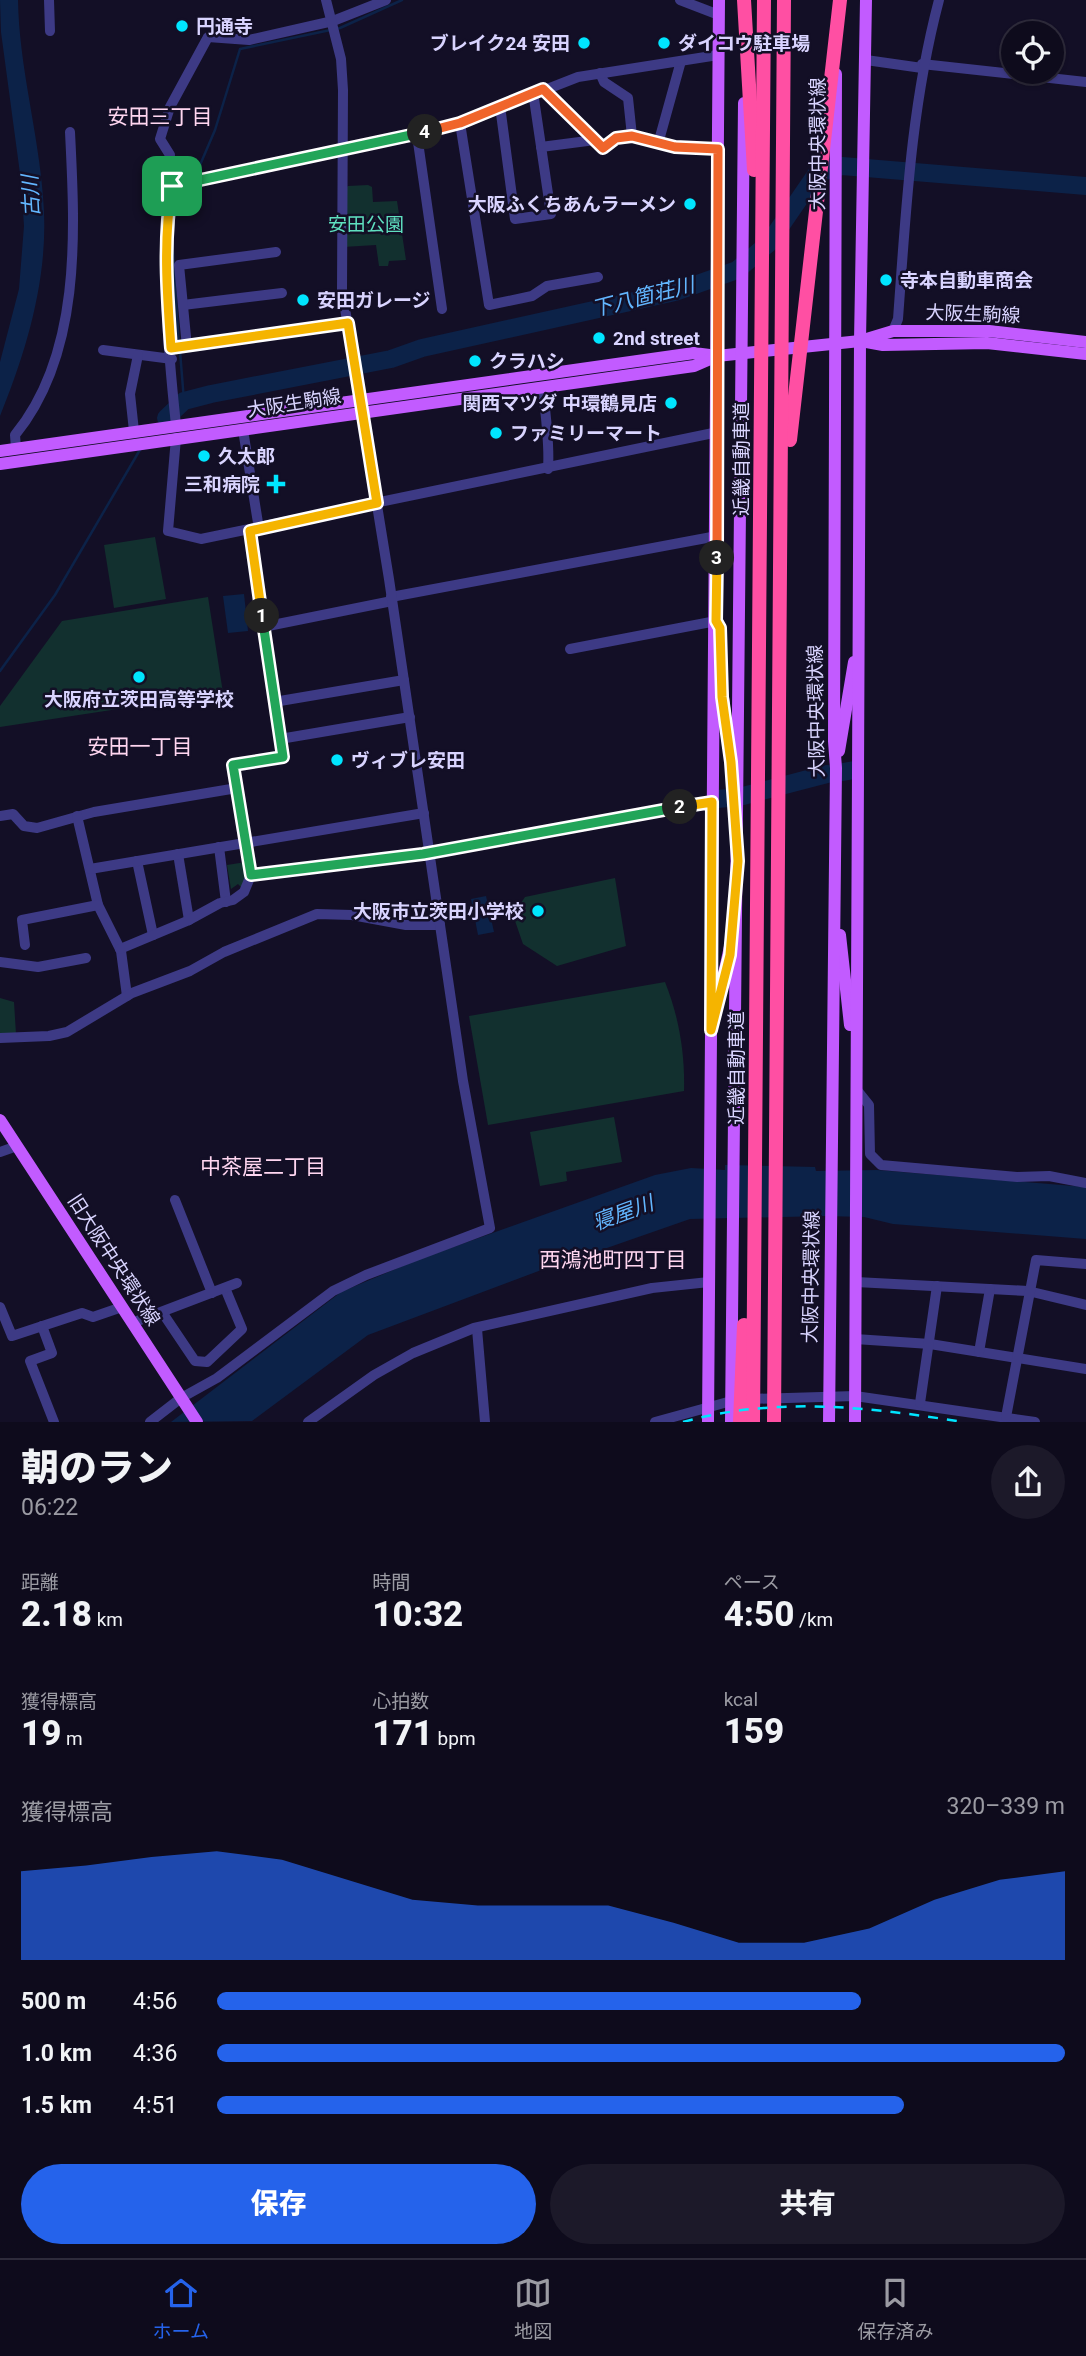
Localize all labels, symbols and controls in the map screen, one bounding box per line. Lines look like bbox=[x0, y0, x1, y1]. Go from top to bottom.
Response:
place label: 円通寺 bbox=[196, 15, 253, 38]
marker: 円通寺 bbox=[174, 18, 190, 34]
map controls bbox=[1001, 21, 1064, 84]
button: locate bbox=[1001, 21, 1064, 84]
place label: ブレイク24 安田 bbox=[430, 32, 570, 55]
place label: ダイコウ駐車場 bbox=[678, 32, 810, 55]
marker: ブレイク24 安田 bbox=[576, 35, 592, 51]
marker: ダイコウ駐車場 bbox=[656, 35, 672, 51]
street label: 大阪中央環状線 bbox=[806, 77, 829, 211]
district label: 安田三丁目 bbox=[108, 105, 213, 129]
pin: 4 bbox=[408, 114, 442, 150]
text: 4 bbox=[419, 120, 430, 143]
pin bbox=[142, 156, 202, 216]
icon: arrive bbox=[153, 167, 191, 205]
water label: 古川 bbox=[18, 172, 44, 218]
place label: 大阪ふくちあんラーメン bbox=[468, 193, 676, 216]
marker: 大阪ふくちあんラーメン bbox=[682, 196, 698, 212]
park label: 安田公園 bbox=[328, 213, 404, 236]
place label: 寺本自動車商会 bbox=[900, 269, 1033, 292]
water label: 下八箇荘川 bbox=[589, 272, 699, 321]
marker: 寺本自動車商会 bbox=[878, 272, 894, 288]
place label: 安田ガレージ bbox=[317, 289, 431, 312]
marker: 安田ガレージ bbox=[295, 292, 311, 308]
street label: 大阪生駒線 bbox=[925, 301, 1021, 327]
place label: 2nd street bbox=[613, 327, 700, 350]
marker: 2nd street bbox=[591, 330, 607, 346]
place label: クラハシ bbox=[489, 350, 565, 373]
marker: クラハシ bbox=[467, 353, 483, 369]
street label: 大阪生駒線 bbox=[245, 384, 343, 422]
place label: 関西マツダ 中環鶴見店 bbox=[462, 392, 657, 415]
marker: 関西マツダ 中環鶴見店 bbox=[663, 395, 679, 411]
street label: 近畿自動車道 bbox=[730, 402, 753, 516]
place label: ファミリーマート bbox=[510, 422, 662, 445]
marker: ファミリーマート bbox=[488, 425, 504, 441]
place label: 久太郎 bbox=[218, 445, 275, 468]
marker: 久太郎 bbox=[196, 448, 212, 464]
place label: 三和病院 bbox=[184, 473, 260, 496]
marker: 三和病院 bbox=[266, 474, 286, 494]
pin: 3 bbox=[700, 540, 734, 576]
text: 3 bbox=[711, 546, 722, 569]
pin: 1 bbox=[244, 598, 280, 634]
text: 1 bbox=[256, 604, 267, 627]
street label: 大阪中央環状線 bbox=[803, 644, 829, 778]
marker: 大阪府立茨田高等学校 bbox=[131, 669, 147, 685]
place label: 大阪府立茨田高等学校 bbox=[44, 688, 234, 711]
district label: 安田一丁目 bbox=[88, 735, 193, 759]
place label: ヴィブレ安田 bbox=[351, 749, 465, 772]
marker: ヴィブレ安田 bbox=[329, 752, 345, 768]
pin: 2 bbox=[662, 790, 698, 824]
text: 2 bbox=[674, 795, 685, 818]
place label: 大阪市立茨田小学校 bbox=[353, 900, 524, 923]
marker: 大阪市立茨田小学校 bbox=[530, 903, 546, 919]
street label: 近畿自動車道 bbox=[725, 1011, 748, 1125]
district label: 中茶屋二丁目 bbox=[200, 1155, 326, 1179]
street label: 旧大阪中央環状線 bbox=[63, 1190, 165, 1330]
water label: 寝屋川 bbox=[589, 1190, 659, 1235]
street label: 大阪中央環状線 bbox=[798, 1210, 824, 1344]
district label: 西鴻池町四丁目 bbox=[540, 1248, 687, 1272]
button: share bbox=[991, 1445, 1065, 1519]
text: 朝のラン bbox=[21, 1446, 173, 1490]
text: 06:22 bbox=[21, 1494, 78, 1521]
text: 距離 bbox=[21, 1571, 59, 1594]
text: 時間 bbox=[372, 1571, 410, 1594]
text: ペース bbox=[724, 1571, 780, 1594]
text: 2.18 bbox=[21, 1594, 92, 1635]
text: 10:32 bbox=[372, 1594, 463, 1635]
text: 4:50 bbox=[724, 1594, 794, 1635]
text: km bbox=[92, 1608, 123, 1631]
text: /km bbox=[794, 1608, 833, 1631]
text: kcal bbox=[724, 1688, 758, 1711]
text: 獲得標高 bbox=[21, 1690, 97, 1713]
text: 心拍数 bbox=[372, 1690, 429, 1713]
text: 159 bbox=[724, 1711, 784, 1752]
text: 19 bbox=[21, 1713, 61, 1754]
text: 171 bbox=[372, 1713, 433, 1754]
text: m bbox=[61, 1727, 83, 1750]
text: bpm bbox=[433, 1727, 476, 1750]
text: 320–339 m bbox=[946, 1793, 1065, 1820]
text: 獲得標高 bbox=[21, 1799, 113, 1826]
text: 500 m bbox=[21, 1988, 86, 2015]
text: 4:56 bbox=[133, 1988, 177, 2015]
text: 1.0 km bbox=[21, 2040, 92, 2067]
text: 4:36 bbox=[133, 2040, 177, 2067]
text: 1.5 km bbox=[21, 2092, 92, 2119]
text: 4:51 bbox=[133, 2092, 177, 2119]
button: 保存 bbox=[21, 2164, 536, 2244]
button: 共有 bbox=[550, 2164, 1065, 2244]
tab: ホーム bbox=[153, 2274, 209, 2343]
tab: 地図 bbox=[514, 2274, 552, 2343]
tab: 保存済み bbox=[857, 2274, 933, 2343]

